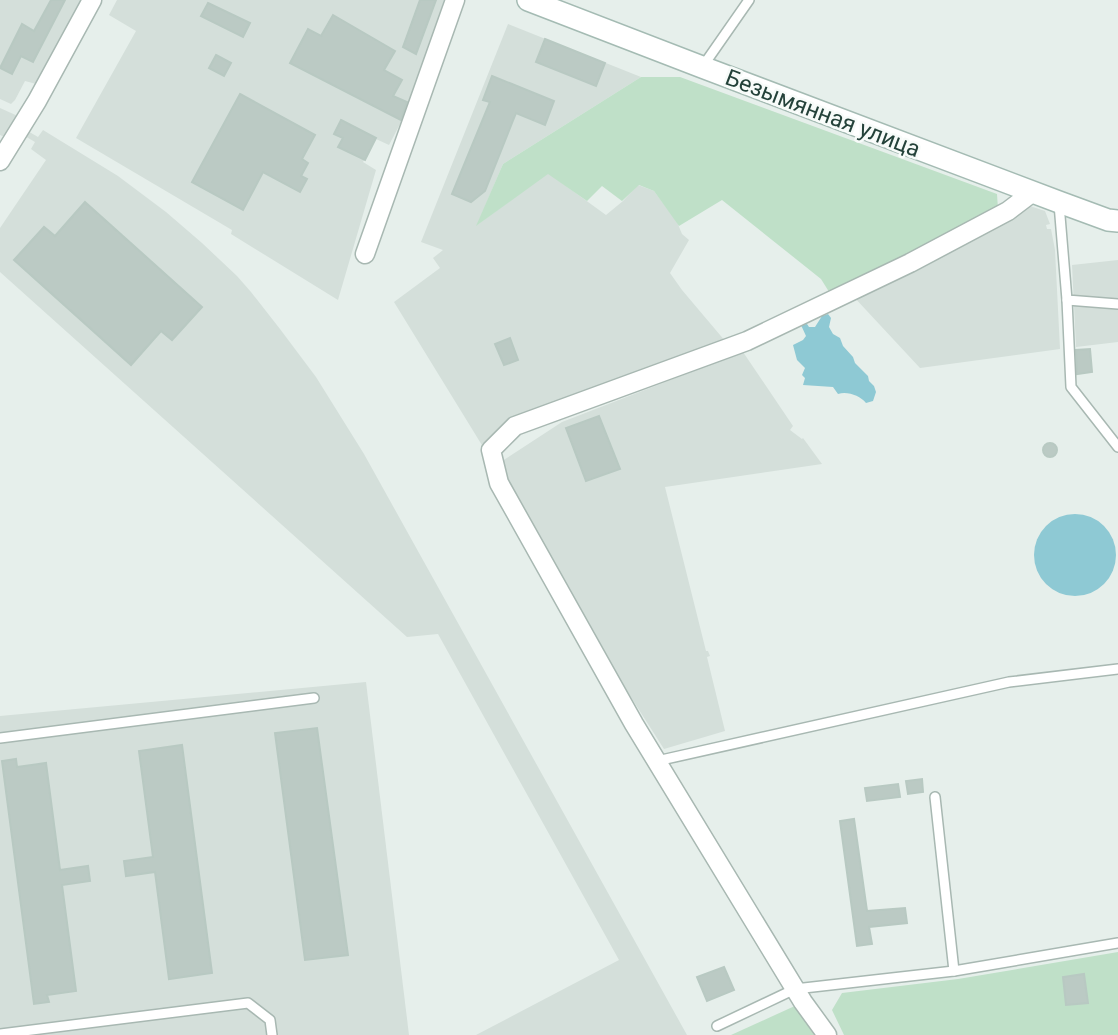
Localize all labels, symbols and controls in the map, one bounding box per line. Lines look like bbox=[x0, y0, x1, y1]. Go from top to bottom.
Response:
street label: Безымянная улица bbox=[722, 64, 924, 163]

